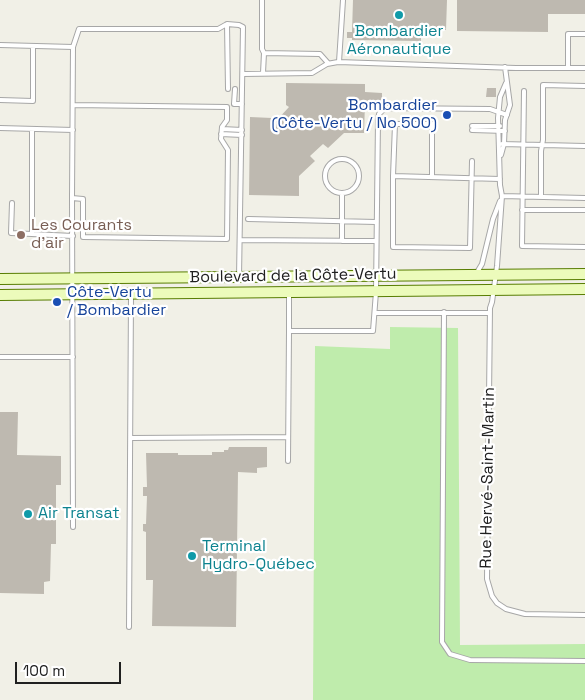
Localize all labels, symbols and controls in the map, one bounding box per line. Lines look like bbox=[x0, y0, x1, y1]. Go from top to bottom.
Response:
marker: Bombardier Aéronautique bbox=[393, 9, 405, 21]
place label: Bombardier Aéronautique bbox=[347, 22, 451, 60]
place label: Bombardier (Côte-Vertu / No 500) bbox=[272, 96, 437, 134]
marker: Bombardier (Côte-Vertu / No 500) bbox=[441, 109, 453, 121]
place label: Les Courants d'air bbox=[31, 216, 132, 254]
marker: Les Courants d'air bbox=[15, 229, 27, 241]
street label: Boulevard de la Côte-Vertu bbox=[189, 265, 397, 287]
place label: Côte-Vertu / Bombardier bbox=[67, 283, 166, 321]
marker: Côte-Vertu / Bombardier bbox=[51, 296, 63, 308]
street label: Rue Hervé-Saint-Martin bbox=[477, 387, 499, 569]
place label: Air Transat bbox=[38, 504, 120, 524]
marker: Air Transat bbox=[22, 508, 34, 520]
place label: Terminal Hydro-Québec bbox=[202, 537, 315, 575]
marker: Terminal Hydro-Québec bbox=[186, 550, 198, 562]
scale bar bbox=[18, 652, 124, 684]
text: 100 m bbox=[23, 661, 65, 680]

